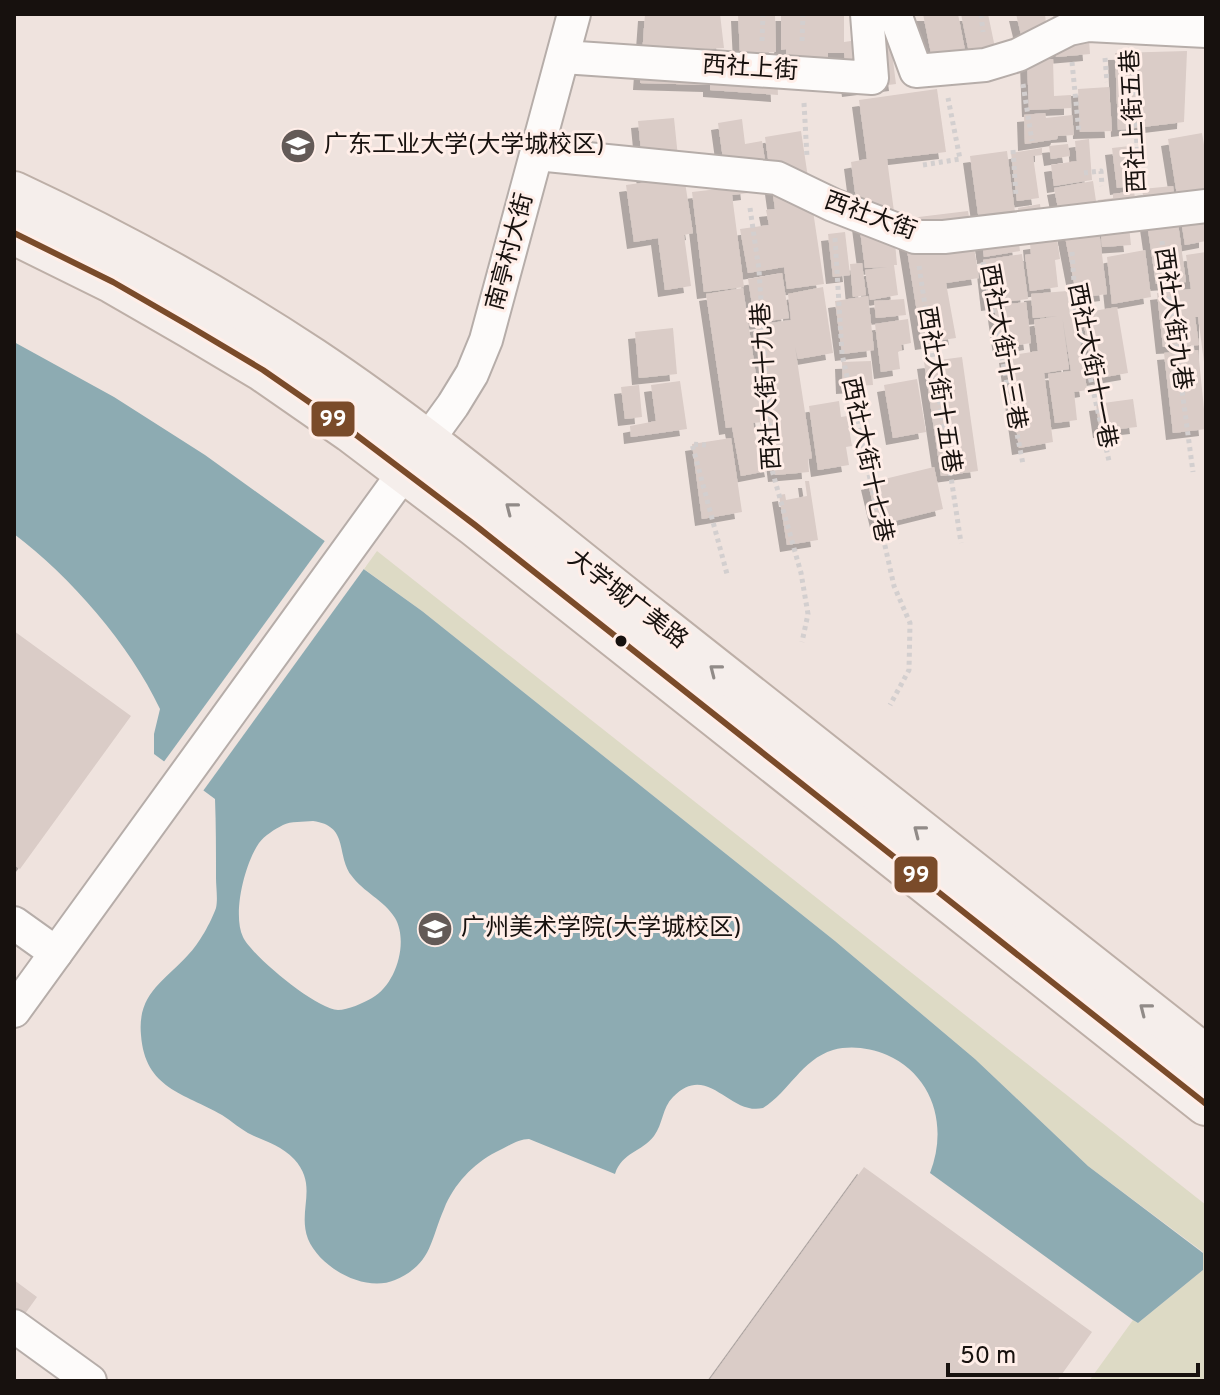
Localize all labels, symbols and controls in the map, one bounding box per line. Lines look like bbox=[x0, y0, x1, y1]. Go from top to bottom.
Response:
street label: 西社上街五巷 bbox=[1116, 48, 1154, 194]
street label: 西社上街 bbox=[701, 51, 799, 87]
school or university icon: 广东工业大学(大学城校区) bbox=[279, 127, 317, 165]
place label: 广东工业大学(大学城校区) bbox=[324, 131, 604, 161]
street label: 西社大街 bbox=[820, 186, 920, 248]
street label: 南亭村大街 bbox=[481, 190, 541, 314]
street label: 西社大街九巷 bbox=[1147, 246, 1197, 392]
street label: 西社大街十三巷 bbox=[973, 262, 1031, 432]
street label: 西社大街十一巷 bbox=[1060, 281, 1122, 451]
street label: 西社大街十九巷 bbox=[747, 301, 789, 471]
street label: 西社大街十五巷 bbox=[910, 305, 966, 475]
street label: 西社大街十七巷 bbox=[834, 375, 898, 545]
line badge: 99 bbox=[310, 400, 356, 438]
text: 99 bbox=[319, 407, 347, 434]
one-way arrow bbox=[505, 504, 520, 518]
street label: 大学城广美路 bbox=[561, 544, 693, 656]
unlabelled marker bbox=[613, 633, 629, 649]
one-way arrow bbox=[709, 665, 724, 679]
one-way arrow bbox=[913, 826, 928, 840]
line badge: 99 bbox=[893, 855, 939, 894]
text: 99 bbox=[902, 863, 930, 890]
school or university icon: 广州美术学院(大学城校区) bbox=[416, 910, 454, 948]
place label: 广州美术学院(大学城校区) bbox=[461, 914, 741, 944]
one-way arrow bbox=[1140, 1004, 1154, 1019]
scale bar bbox=[948, 1327, 1198, 1377]
text: 50 m bbox=[960, 1342, 1016, 1372]

